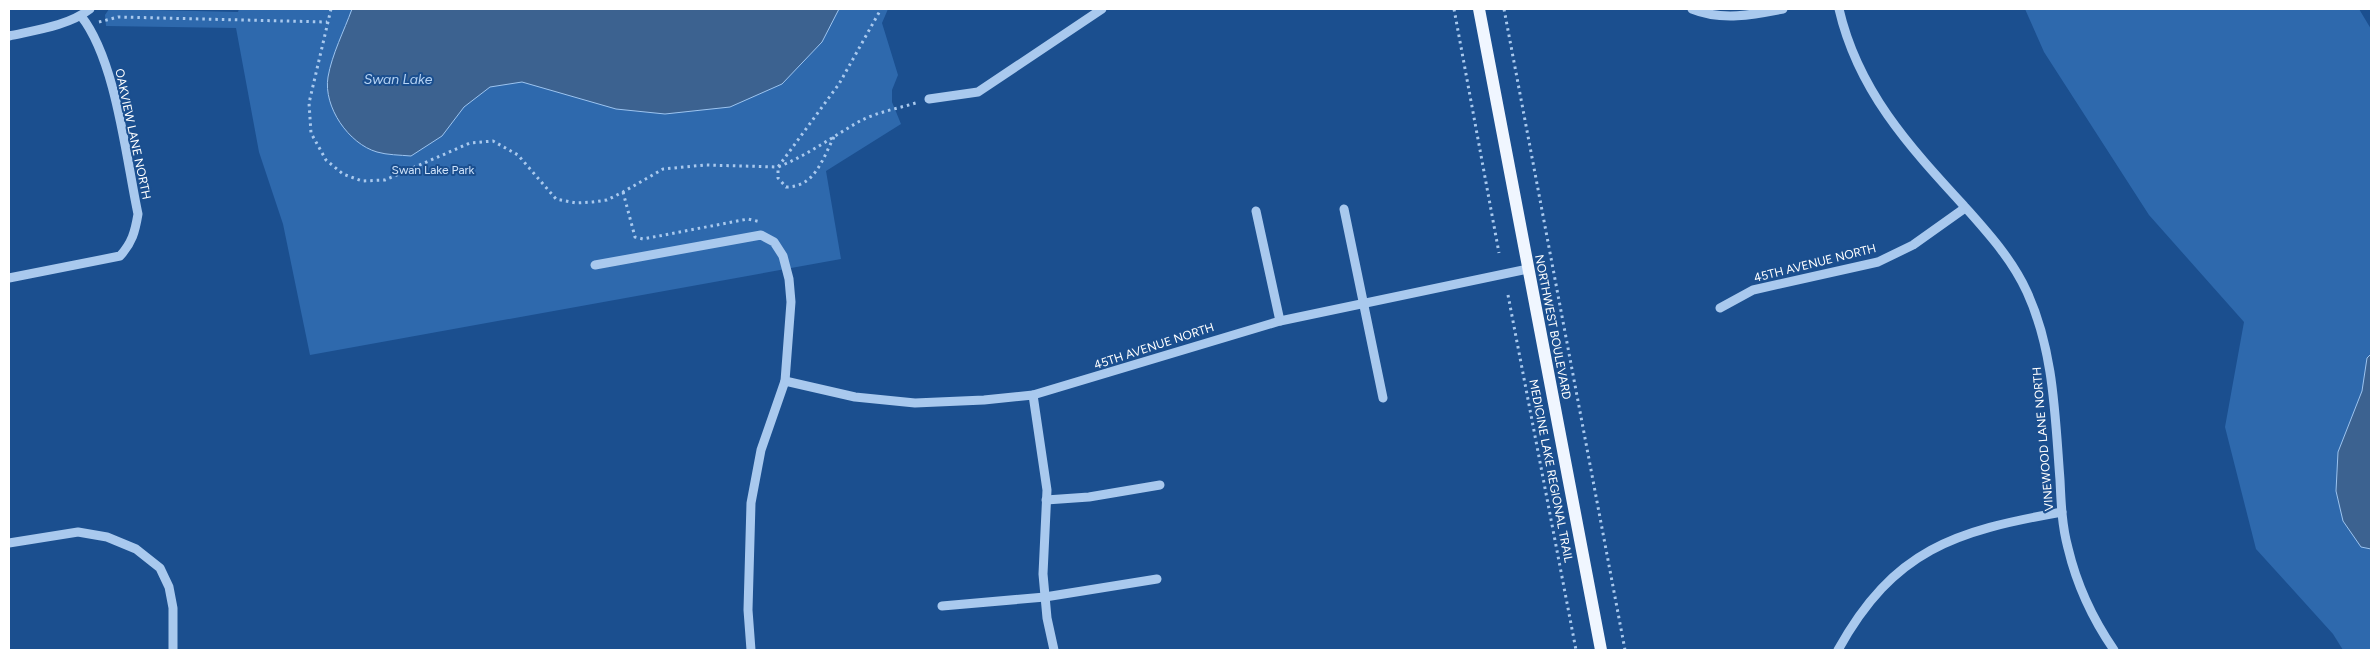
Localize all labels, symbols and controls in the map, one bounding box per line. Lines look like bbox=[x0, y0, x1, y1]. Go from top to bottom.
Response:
street label: OAKVIEW LANE NORTH bbox=[112, 67, 154, 201]
water label: Swan Lake bbox=[364, 71, 433, 88]
park label: Swan Lake Park bbox=[392, 163, 475, 177]
street label: 45TH AVENUE NORTH bbox=[1752, 241, 1878, 285]
street label: NORTHWEST BOULEVARD bbox=[1532, 253, 1574, 401]
street label: 45TH AVENUE NORTH bbox=[1092, 320, 1216, 372]
street label: VINEWOOD LANE NORTH bbox=[2030, 366, 2056, 512]
street label: MEDICINE LAKE REGIONAL TRAIL bbox=[1526, 378, 1576, 565]

